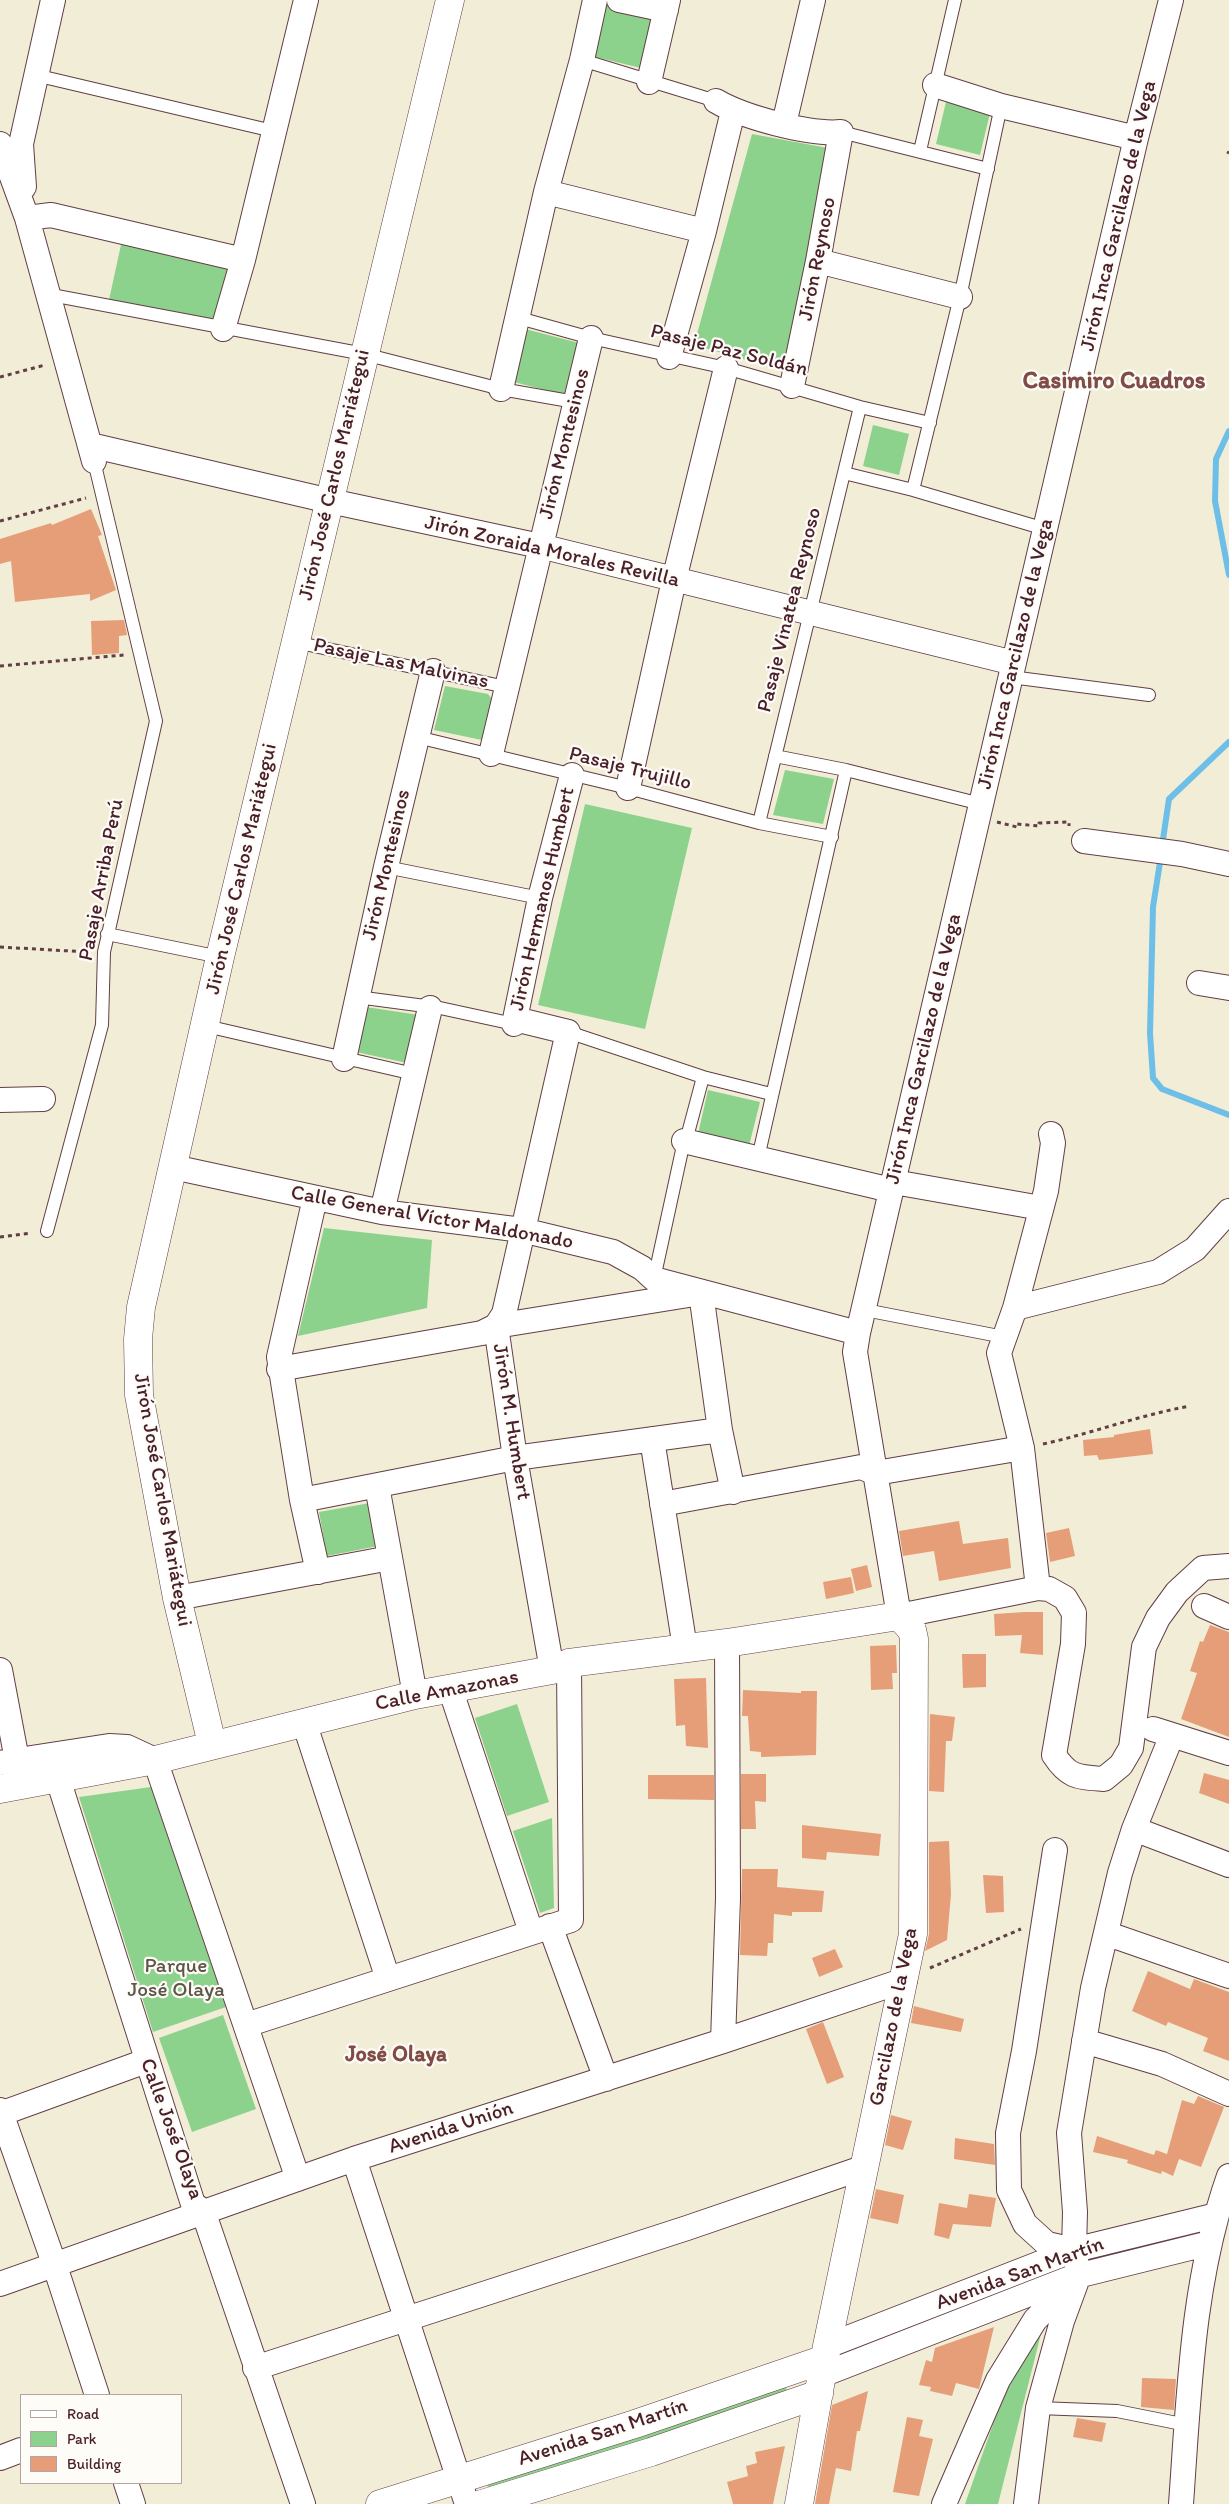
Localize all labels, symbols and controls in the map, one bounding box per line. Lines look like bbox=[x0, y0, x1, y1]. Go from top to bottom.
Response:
street label: Jirón Inca Garcilazo de la Vega bbox=[1076, 78, 1162, 354]
street label: Jirón Reynoso bbox=[794, 195, 842, 323]
street label: Pasaje Paz Soldán bbox=[648, 319, 810, 383]
street label: Jirón José Carlos Mariátegui bbox=[294, 347, 376, 603]
street label: Jirón Montesinos bbox=[534, 366, 596, 522]
district label: Casimiro Cuadros bbox=[1023, 368, 1205, 396]
street label: Pasaje Vinatea Reynoso bbox=[752, 505, 828, 715]
street label: Jirón Zoraida Morales Revilla bbox=[422, 510, 682, 594]
street label: Jirón Inca Garcilazo de la Vega bbox=[973, 516, 1059, 792]
street label: Pasaje Las Malvinas bbox=[311, 633, 491, 695]
street label: Jirón José Carlos Mariátegui bbox=[201, 741, 283, 997]
street label: Pasaje Trujillo bbox=[566, 742, 694, 796]
street label: Jirón Hermanos Humbert bbox=[505, 785, 581, 1013]
street label: Jirón Montesinos bbox=[357, 787, 417, 943]
street label: Pasaje Arriba Perú bbox=[74, 797, 130, 963]
street label: Jirón Inca Garcilazo de la Vega bbox=[881, 911, 967, 1187]
street label: Calle General Víctor Maldonado bbox=[289, 1181, 575, 1255]
street label: Jirón M. Humbert bbox=[486, 1342, 536, 1502]
street label: Jirón José Carlos Mariátegui bbox=[127, 1371, 197, 1629]
street label: Calle Amazonas bbox=[373, 1665, 521, 1717]
street label: Garcilazo de la Vega bbox=[864, 1926, 924, 2108]
park label: Parque José Olaya bbox=[128, 1954, 224, 2004]
district label: José Olaya bbox=[345, 2042, 447, 2068]
street label: Calle José Olaya bbox=[134, 2055, 208, 2203]
street label: Avenida Unión bbox=[385, 2096, 517, 2160]
street label: Avenida San Martín bbox=[933, 2232, 1107, 2316]
legend bbox=[20, 2394, 182, 2484]
street label: Avenida San Martín bbox=[515, 2394, 691, 2472]
text: Road bbox=[67, 2405, 99, 2423]
text: Park bbox=[67, 2430, 97, 2448]
text: Building bbox=[67, 2455, 121, 2473]

